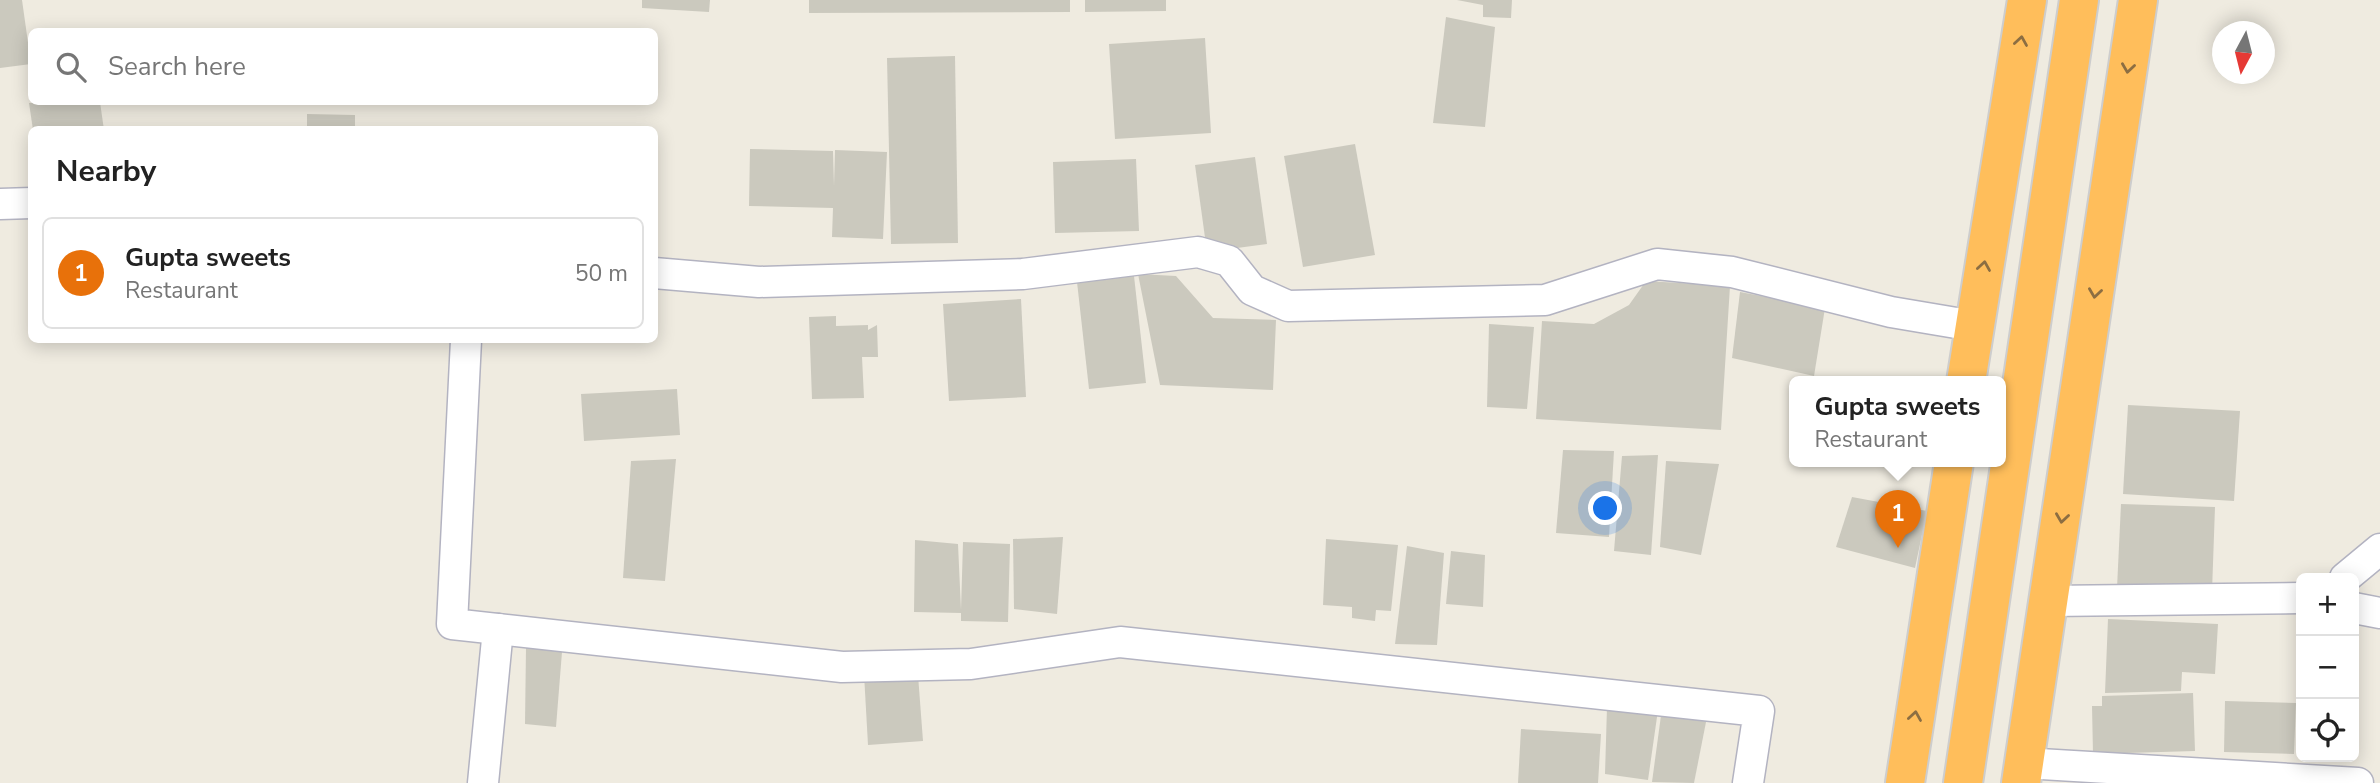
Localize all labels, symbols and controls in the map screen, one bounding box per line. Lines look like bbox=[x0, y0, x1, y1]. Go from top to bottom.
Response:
north arrow bbox=[2212, 21, 2275, 84]
search box bbox=[28, 28, 658, 105]
one-way arrow bbox=[2013, 35, 2028, 47]
icon: search bbox=[52, 48, 90, 86]
text: Search here bbox=[108, 49, 246, 84]
one-way arrow bbox=[2121, 62, 2136, 73]
text: Nearby bbox=[56, 151, 156, 192]
text: Gupta sweets bbox=[125, 240, 291, 275]
text: 1 bbox=[74, 258, 88, 289]
text: 50 m bbox=[575, 258, 628, 289]
one-way arrow bbox=[1976, 260, 1991, 272]
text: Restaurant bbox=[125, 275, 238, 306]
one-way arrow bbox=[2088, 287, 2103, 298]
popup bbox=[1789, 376, 2006, 467]
text: Gupta sweets bbox=[1814, 389, 1981, 424]
text: Restaurant bbox=[1814, 424, 1927, 455]
pin: 1 bbox=[1875, 490, 1921, 548]
your location bbox=[1588, 491, 1622, 525]
one-way arrow bbox=[2054, 512, 2069, 524]
map controls bbox=[2296, 573, 2359, 762]
button: + bbox=[2296, 573, 2359, 636]
button: − bbox=[2296, 636, 2359, 699]
button: locate bbox=[2296, 699, 2359, 762]
one-way arrow bbox=[1907, 710, 1922, 721]

